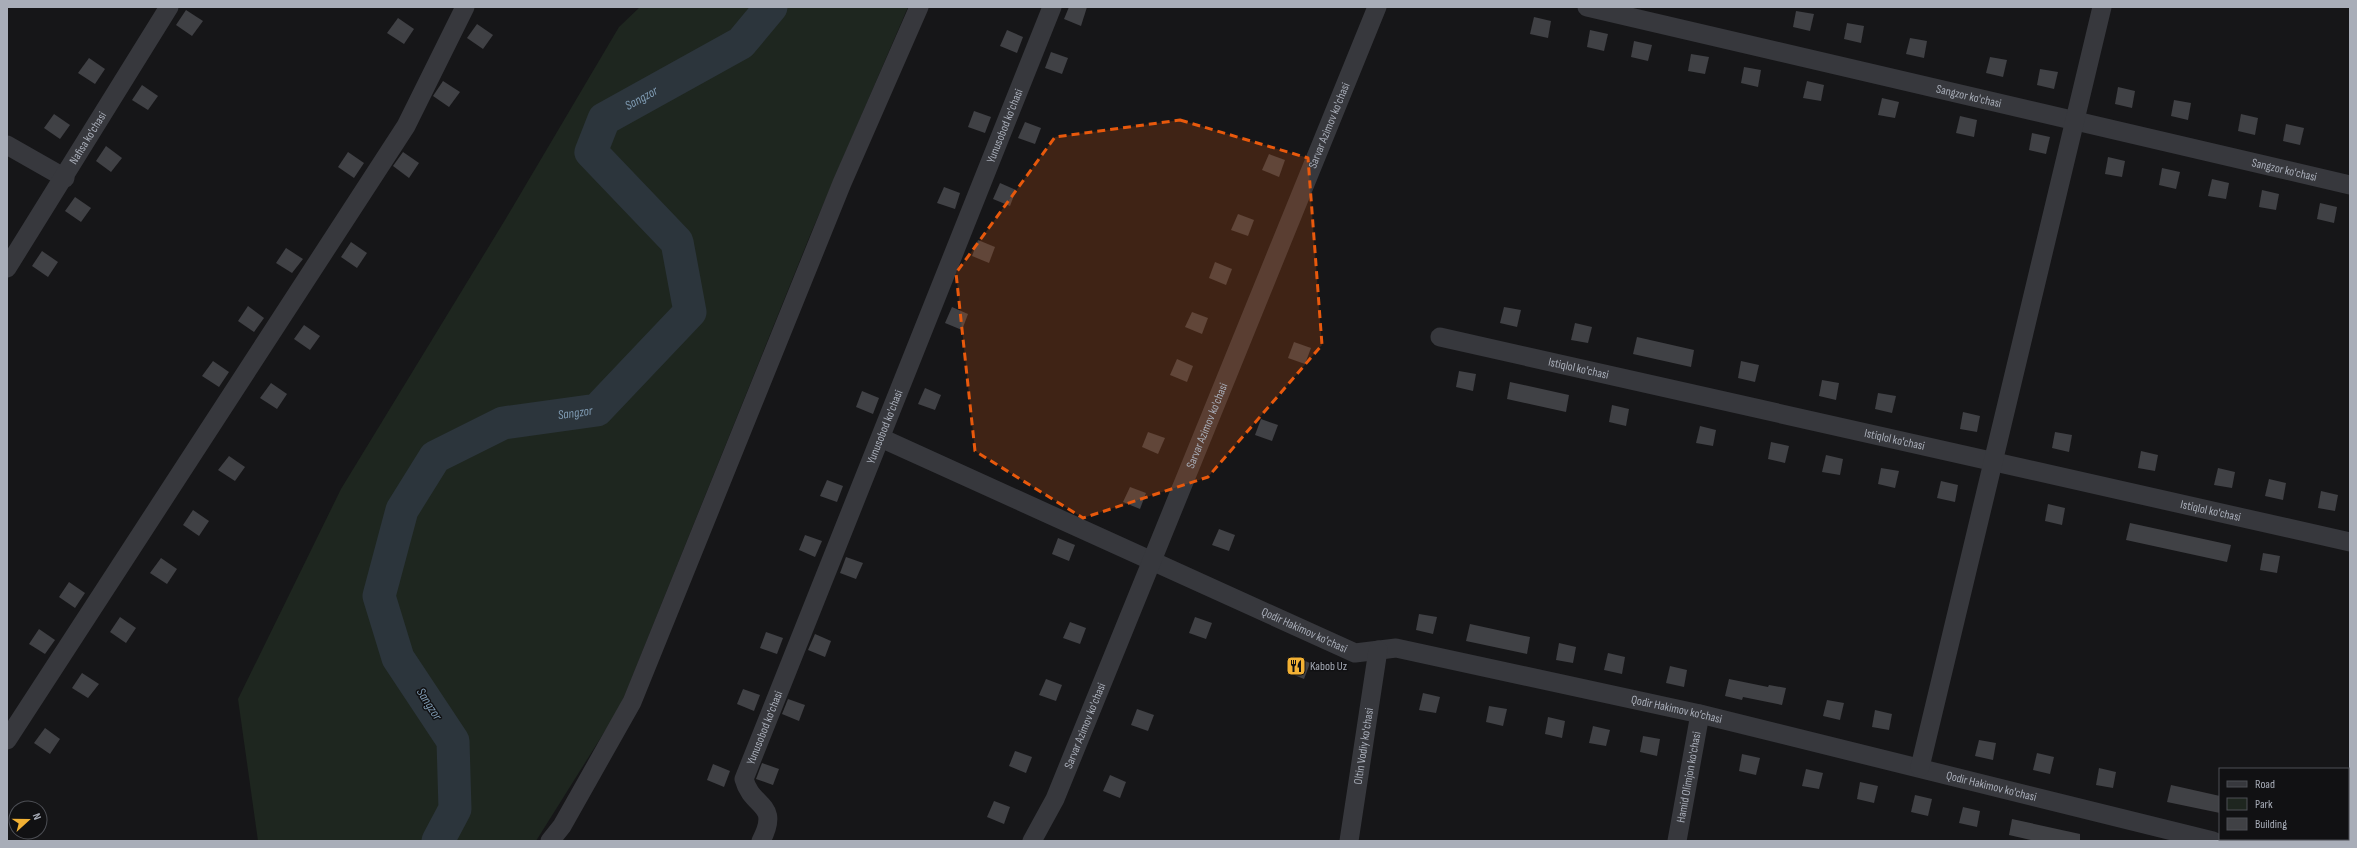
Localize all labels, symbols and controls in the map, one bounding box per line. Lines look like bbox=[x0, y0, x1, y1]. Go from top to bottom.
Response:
street label: Sarvar Azimov ko'chasi bbox=[1305, 80, 1353, 170]
street label: Sangzor ko'chasi bbox=[1935, 81, 2003, 111]
water label: Sangzor bbox=[622, 82, 662, 114]
street label: Yunusobod ko'chasi bbox=[983, 87, 1026, 165]
street label: Nafisa ko'chasi bbox=[66, 109, 110, 167]
street label: Sangzor ko'chasi bbox=[2250, 155, 2318, 185]
street label: Istiqlol ko'chasi bbox=[1547, 354, 1610, 382]
street label: Sarvar Azimov ko'chasi bbox=[1183, 381, 1231, 471]
street label: Yunusobod ko'chasi bbox=[863, 388, 906, 466]
water label: Sangzor bbox=[557, 403, 595, 423]
street label: Istiqlol ko'chasi bbox=[1863, 425, 1926, 453]
street label: Istiqlol ko'chasi bbox=[2179, 497, 2242, 525]
street label: Qodir Hakimov ko'chasi bbox=[1259, 604, 1350, 656]
restaurant icon: Kabob Uz bbox=[1285, 655, 1307, 677]
place label: Kabob Uz bbox=[1310, 659, 1348, 674]
street label: Sarvar Azimov ko'chasi bbox=[1061, 681, 1109, 771]
water label: Sangzor bbox=[413, 685, 446, 724]
street label: Yunusobod ko'chasi bbox=[743, 689, 786, 767]
street label: Qodir Hakimov ko'chasi bbox=[1630, 692, 1724, 727]
street label: Oltin Vodiy ko'chasi bbox=[1350, 707, 1377, 785]
street label: Hamid Olimjon ko'chasi bbox=[1673, 730, 1704, 824]
street label: Qodir Hakimov ko'chasi bbox=[1945, 768, 2038, 805]
legend bbox=[2219, 768, 2349, 840]
text: Road bbox=[2255, 777, 2275, 792]
text: Park bbox=[2255, 797, 2273, 812]
north arrow bbox=[8, 800, 48, 840]
text: N bbox=[30, 812, 44, 822]
text: Building bbox=[2255, 817, 2287, 832]

